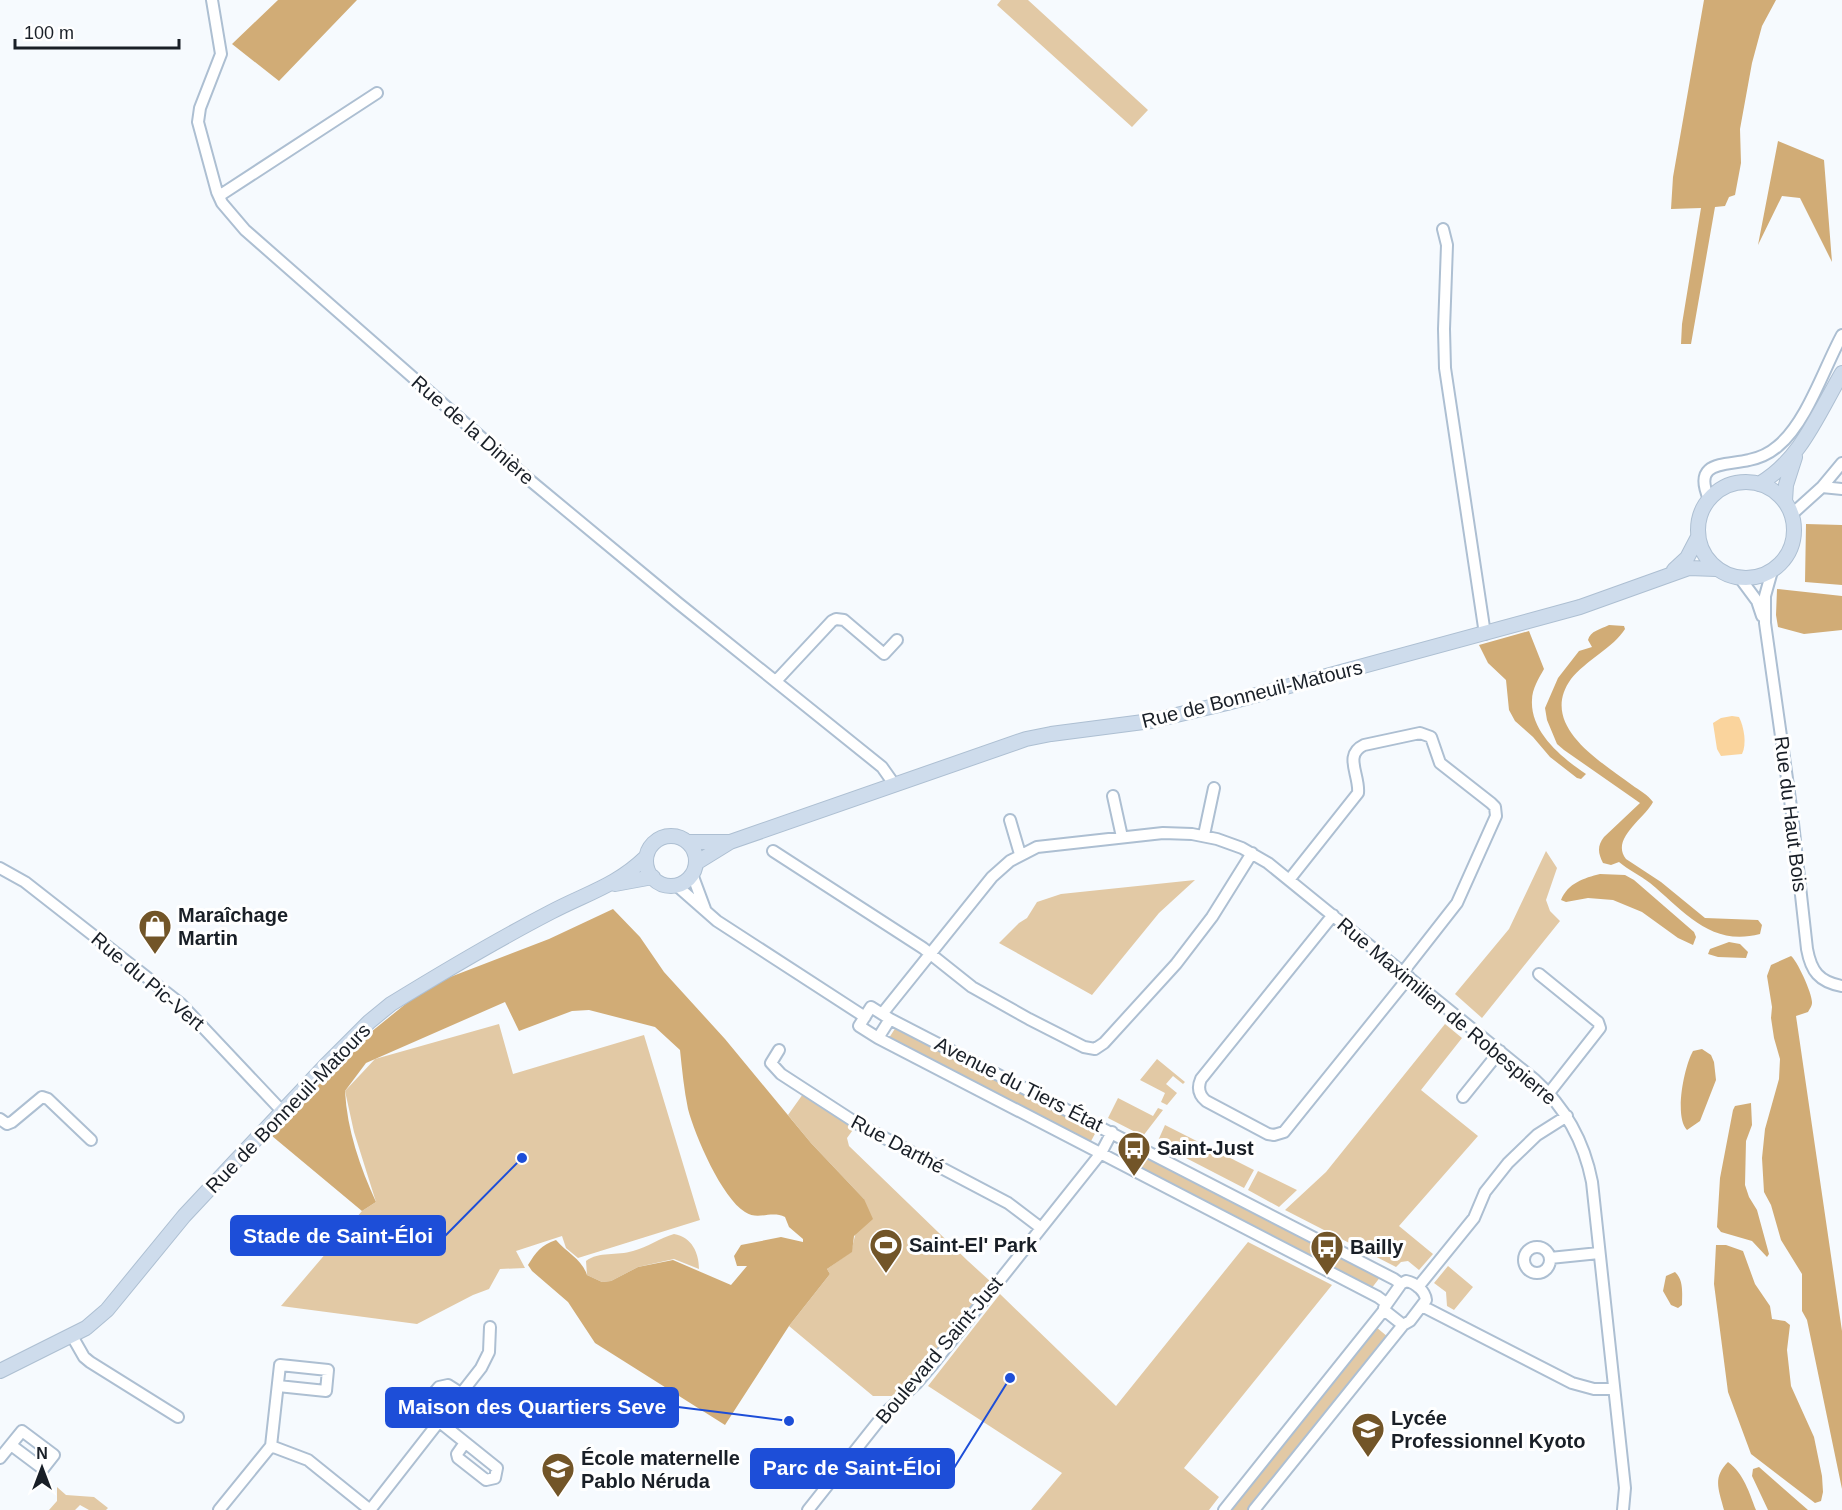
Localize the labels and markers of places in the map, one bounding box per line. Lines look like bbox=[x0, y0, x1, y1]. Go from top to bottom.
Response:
place label: Maraîchage Martin bbox=[178, 904, 288, 949]
shop icon: Maraîchage Martin bbox=[137, 908, 173, 955]
bus stop icon: Saint-Just bbox=[1116, 1130, 1152, 1177]
place label: Saint-Just bbox=[1157, 1137, 1254, 1159]
callout: Stade de Saint-Éloi bbox=[231, 1216, 445, 1255]
sports icon: Saint-El' Park bbox=[868, 1227, 904, 1274]
bus stop icon: Bailly bbox=[1309, 1229, 1345, 1276]
place label: Saint-El' Park bbox=[909, 1234, 1038, 1256]
place label: Bailly bbox=[1350, 1236, 1404, 1258]
callout: Maison des Quartiers Seve bbox=[386, 1388, 678, 1427]
place label: Lycée Professionnel Kyoto bbox=[1391, 1407, 1585, 1452]
school or university icon: Lycée Professionnel Kyoto bbox=[1350, 1411, 1386, 1458]
place label: École maternelle Pablo Néruda bbox=[581, 1447, 740, 1492]
callout: Parc de Saint-Éloi bbox=[751, 1449, 954, 1488]
school or university icon: École maternelle Pablo Néruda bbox=[540, 1451, 576, 1498]

